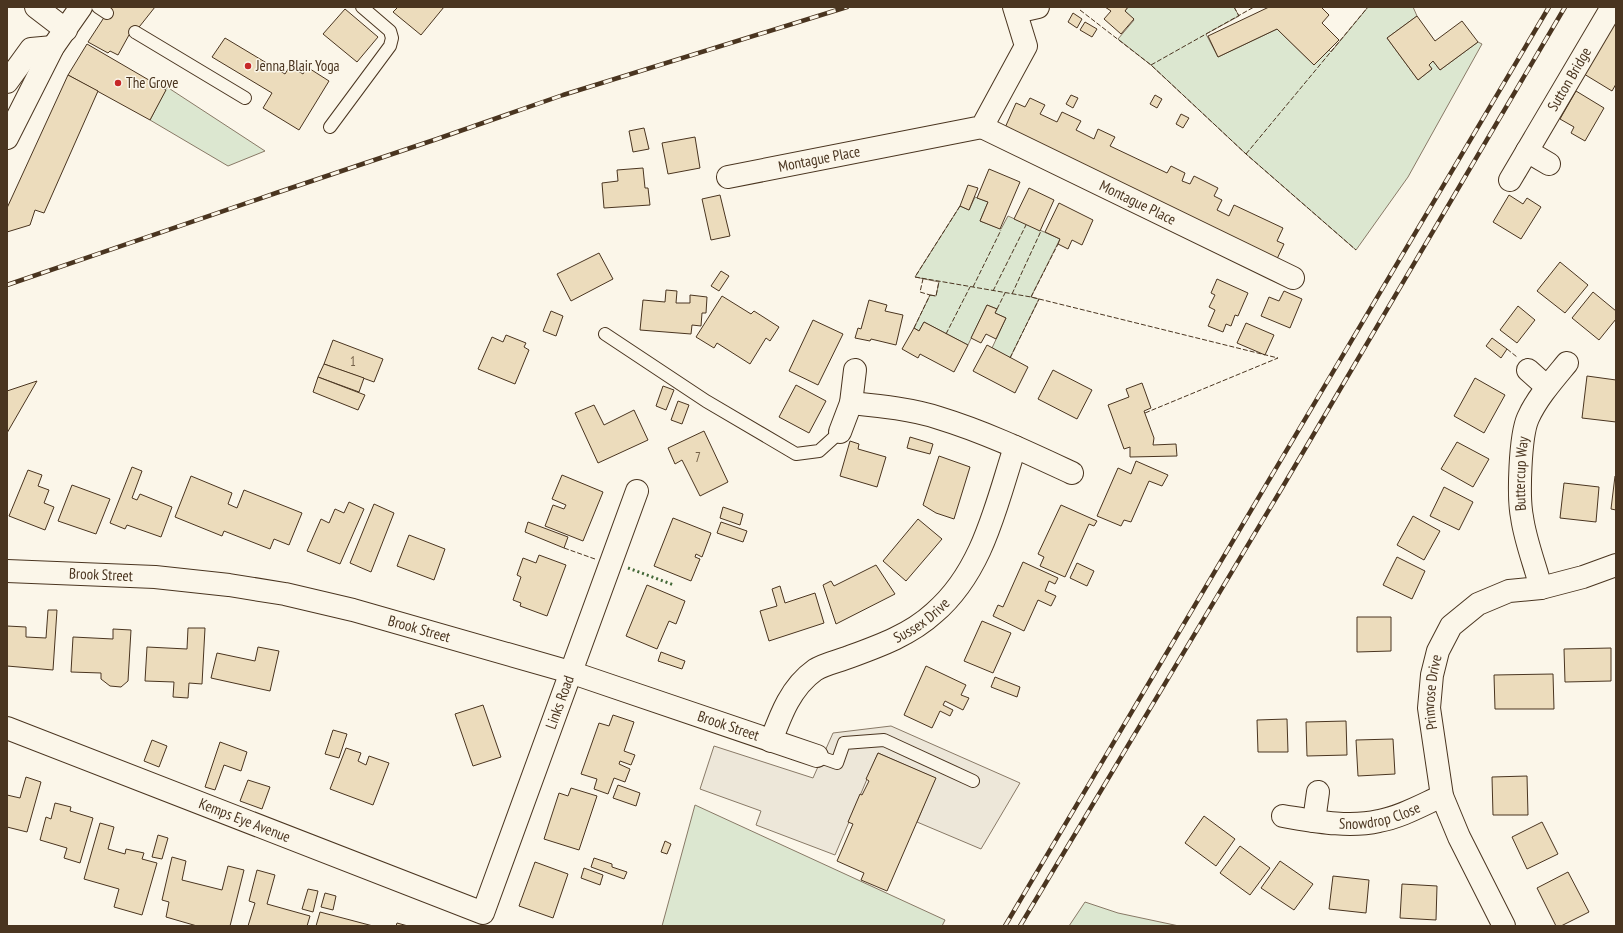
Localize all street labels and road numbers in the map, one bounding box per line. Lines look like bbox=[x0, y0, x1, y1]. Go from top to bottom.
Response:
street label: Sutton Bridge bbox=[1543, 44, 1595, 114]
street label: Montague Place bbox=[777, 141, 862, 176]
street label: Montague Place bbox=[1096, 175, 1179, 229]
street label: Buttercup Way bbox=[1510, 435, 1532, 512]
street label: Brook Street bbox=[69, 564, 133, 585]
street label: Sussex Drive bbox=[890, 594, 953, 647]
street label: Brook Street bbox=[386, 611, 453, 646]
street label: Primrose Drive bbox=[1419, 652, 1446, 731]
street label: Links Road bbox=[541, 673, 578, 732]
street label: Brook Street bbox=[695, 706, 762, 745]
street label: Kemps Eye Avenue bbox=[196, 794, 293, 846]
street label: Snowdrop Close bbox=[1338, 798, 1423, 833]

